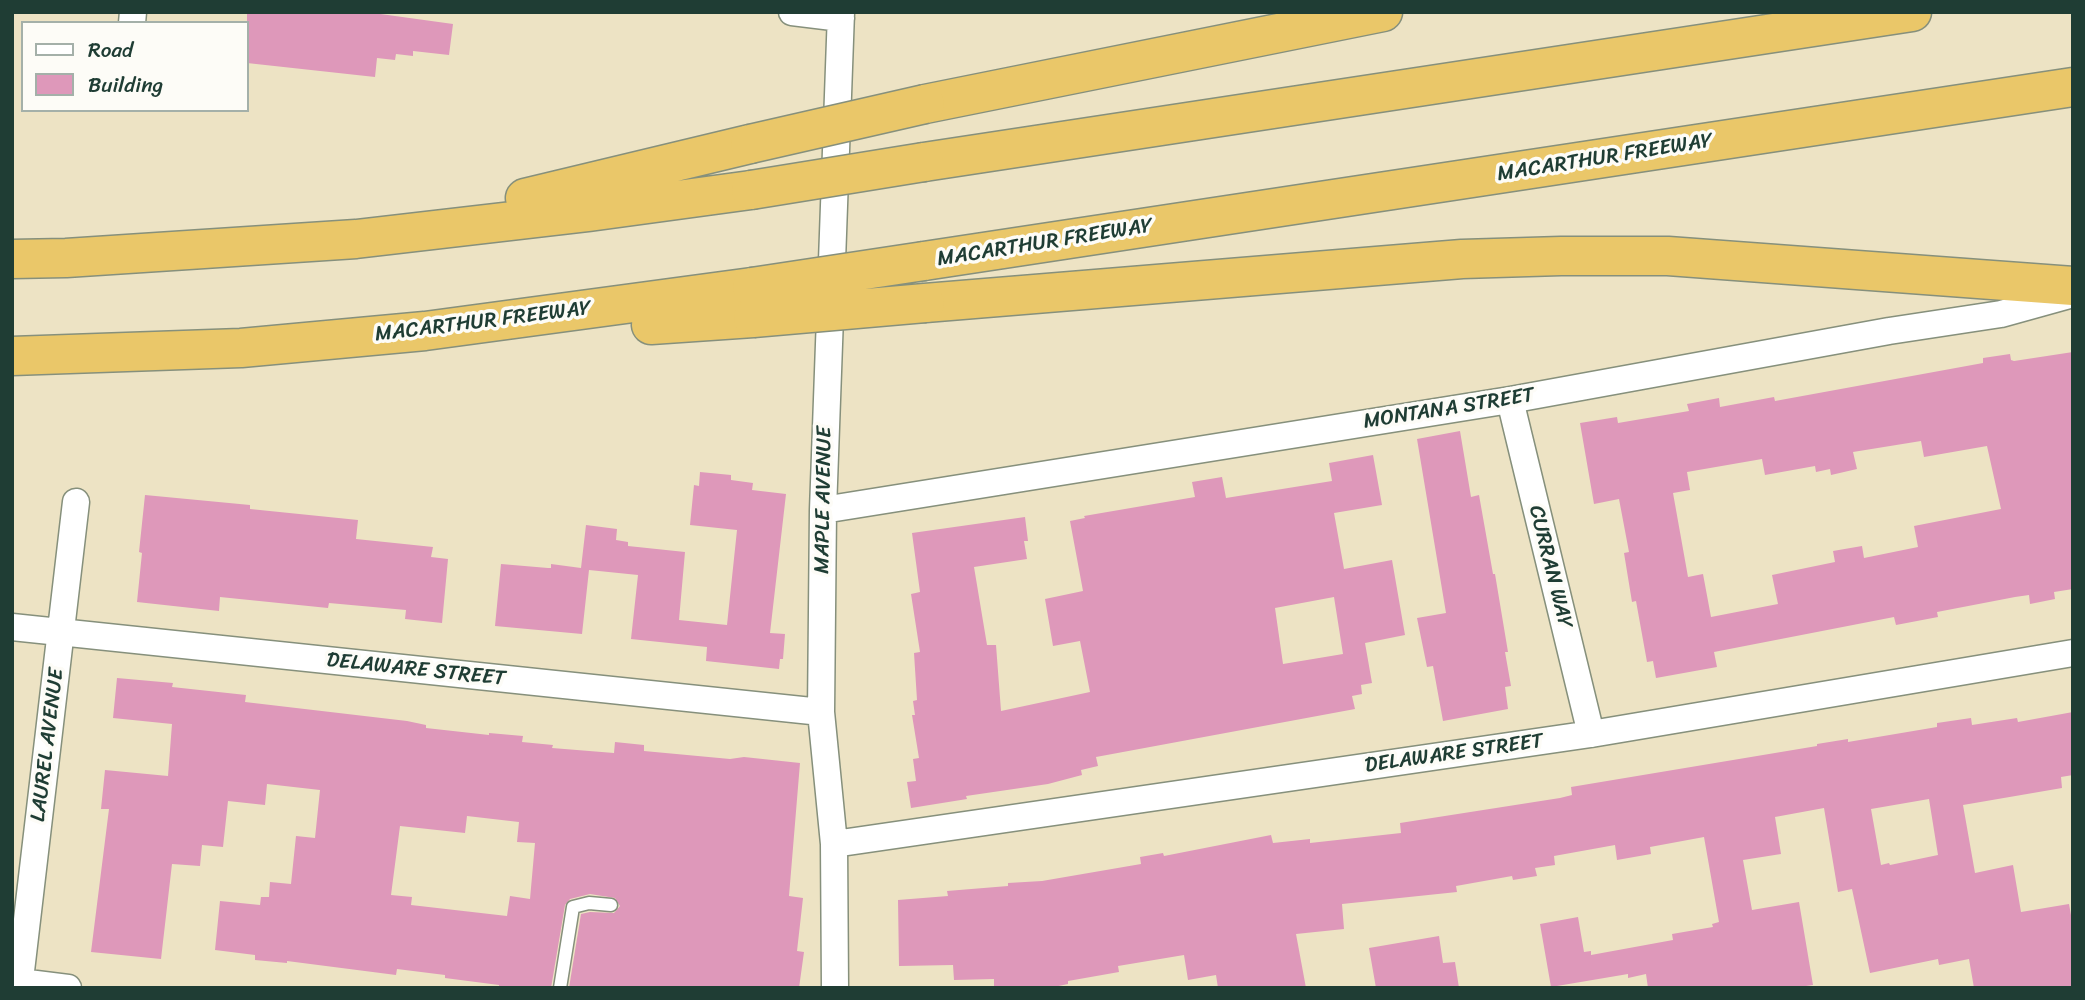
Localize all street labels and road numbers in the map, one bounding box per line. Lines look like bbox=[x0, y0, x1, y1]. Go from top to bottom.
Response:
street label: MACARTHUR FREEWAY bbox=[1496, 129, 1714, 187]
street label: MACARTHUR FREEWAY bbox=[936, 214, 1154, 272]
street label: MACARTHUR FREEWAY bbox=[373, 296, 593, 348]
street label: MONTANA STREET bbox=[1362, 383, 1536, 435]
street label: MAPLE AVENUE bbox=[810, 426, 838, 574]
street label: CURRAN WAY bbox=[1523, 503, 1577, 631]
street label: DELAWARE STREET bbox=[325, 648, 507, 692]
street label: LAUREL AVENUE bbox=[26, 667, 70, 823]
street label: DELAWARE STREET bbox=[1363, 729, 1545, 779]

